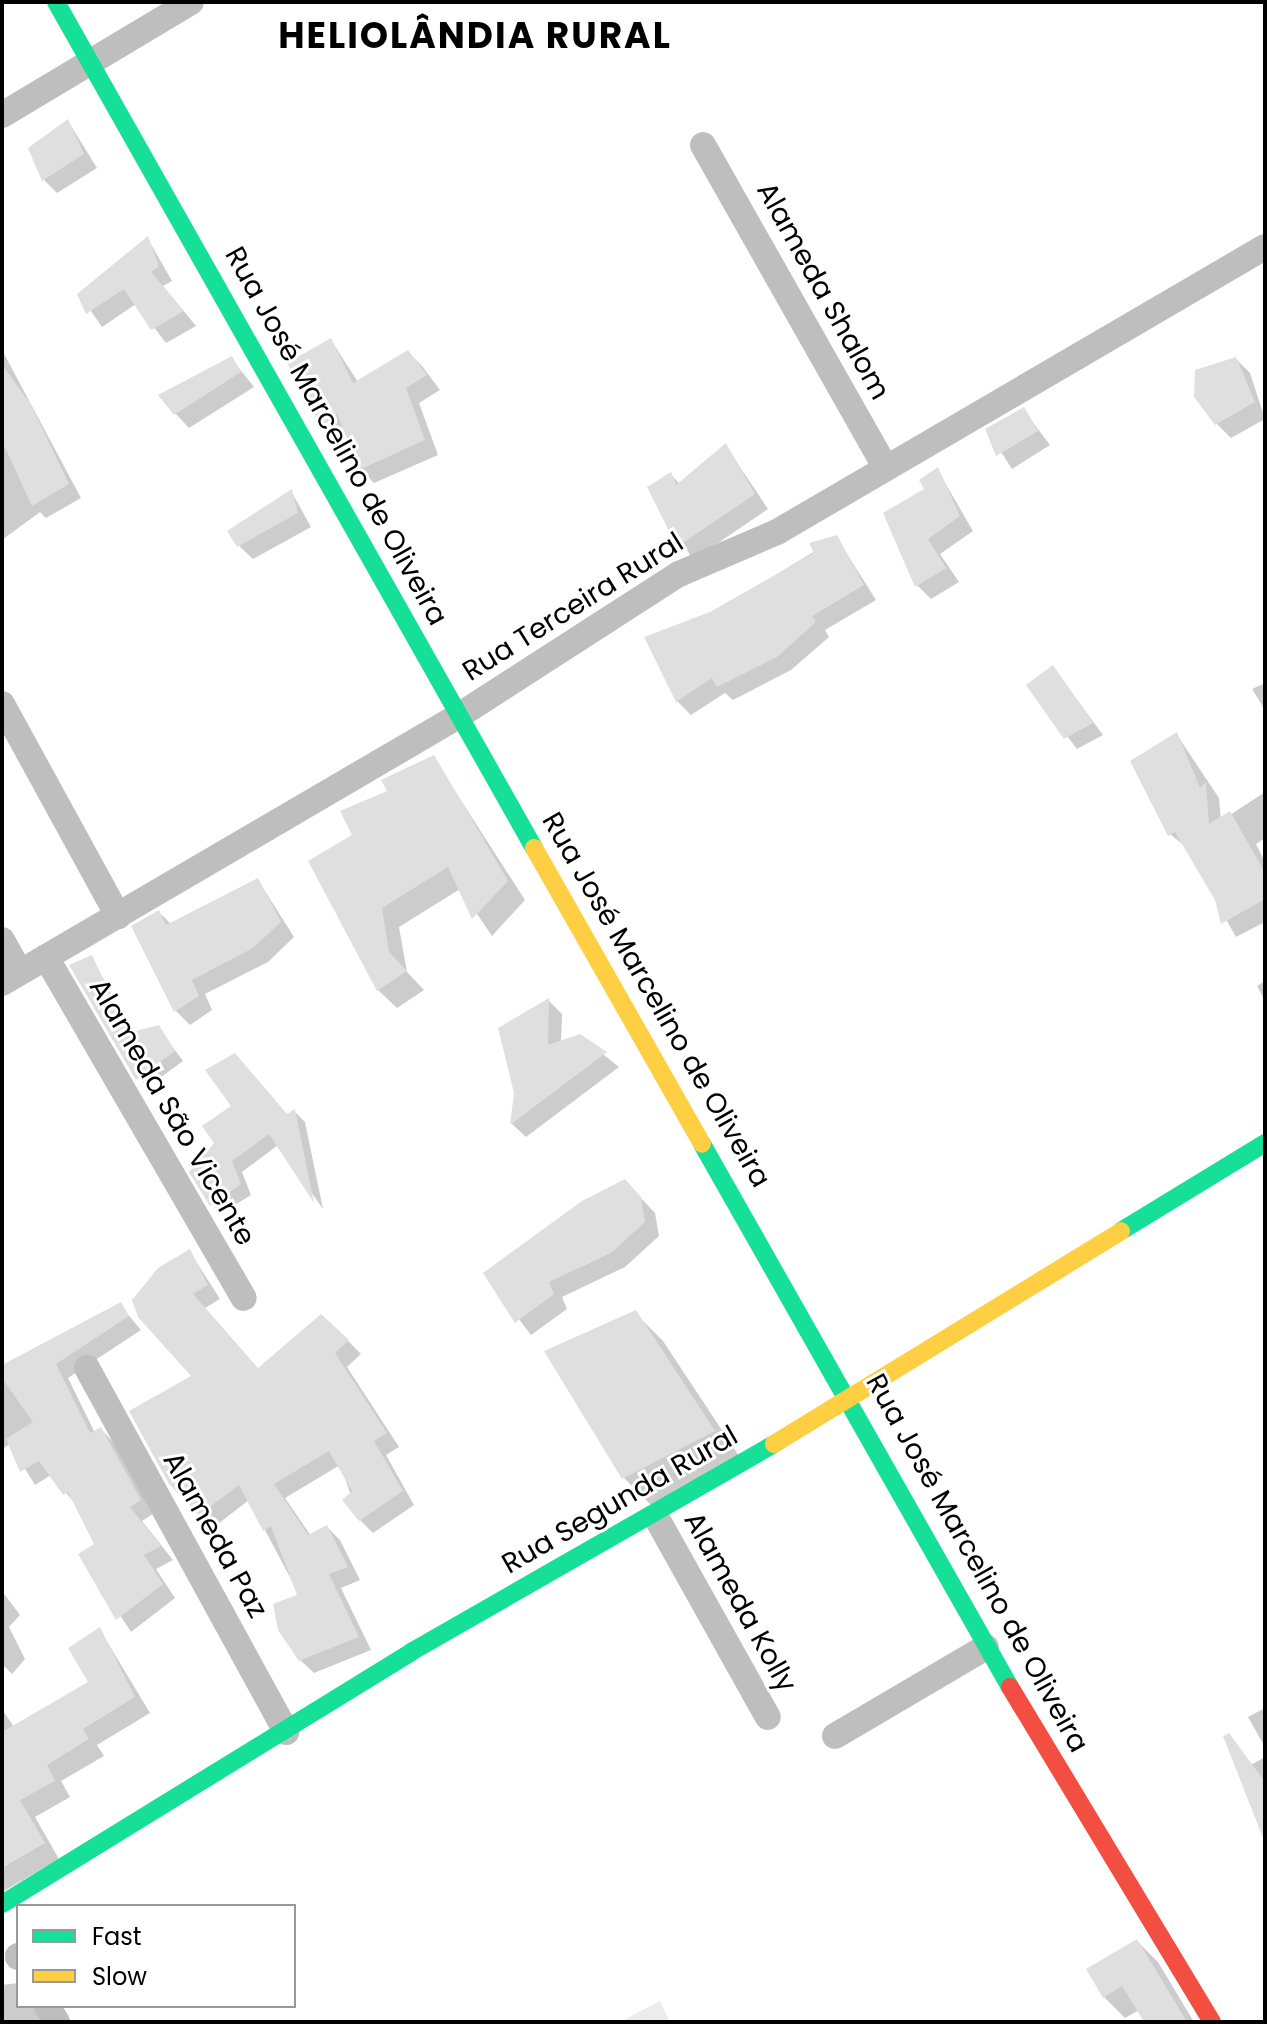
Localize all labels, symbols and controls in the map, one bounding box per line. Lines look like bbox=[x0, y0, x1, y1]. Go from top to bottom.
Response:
district label: HELIOLÂNDIA RURAL bbox=[278, 14, 672, 58]
street label: Alameda Shalom bbox=[749, 177, 897, 405]
street label: Rua José Marcelino de Oliveira bbox=[218, 241, 454, 631]
street label: Rua Terceira Rural bbox=[457, 526, 689, 688]
street label: Rua José Marcelino de Oliveira bbox=[535, 807, 777, 1193]
street label: Alameda São Vicente bbox=[82, 973, 262, 1251]
street label: Rua José Marcelino de Oliveira bbox=[859, 1368, 1095, 1758]
street label: Rua Segunda Rural bbox=[496, 1419, 744, 1581]
street label: Alameda Paz bbox=[156, 1446, 274, 1624]
street label: Alameda Kolly bbox=[677, 1506, 803, 1698]
legend bbox=[16, 1904, 296, 2008]
text: Fast bbox=[92, 1920, 142, 1953]
text: Slow bbox=[92, 1960, 147, 1993]

